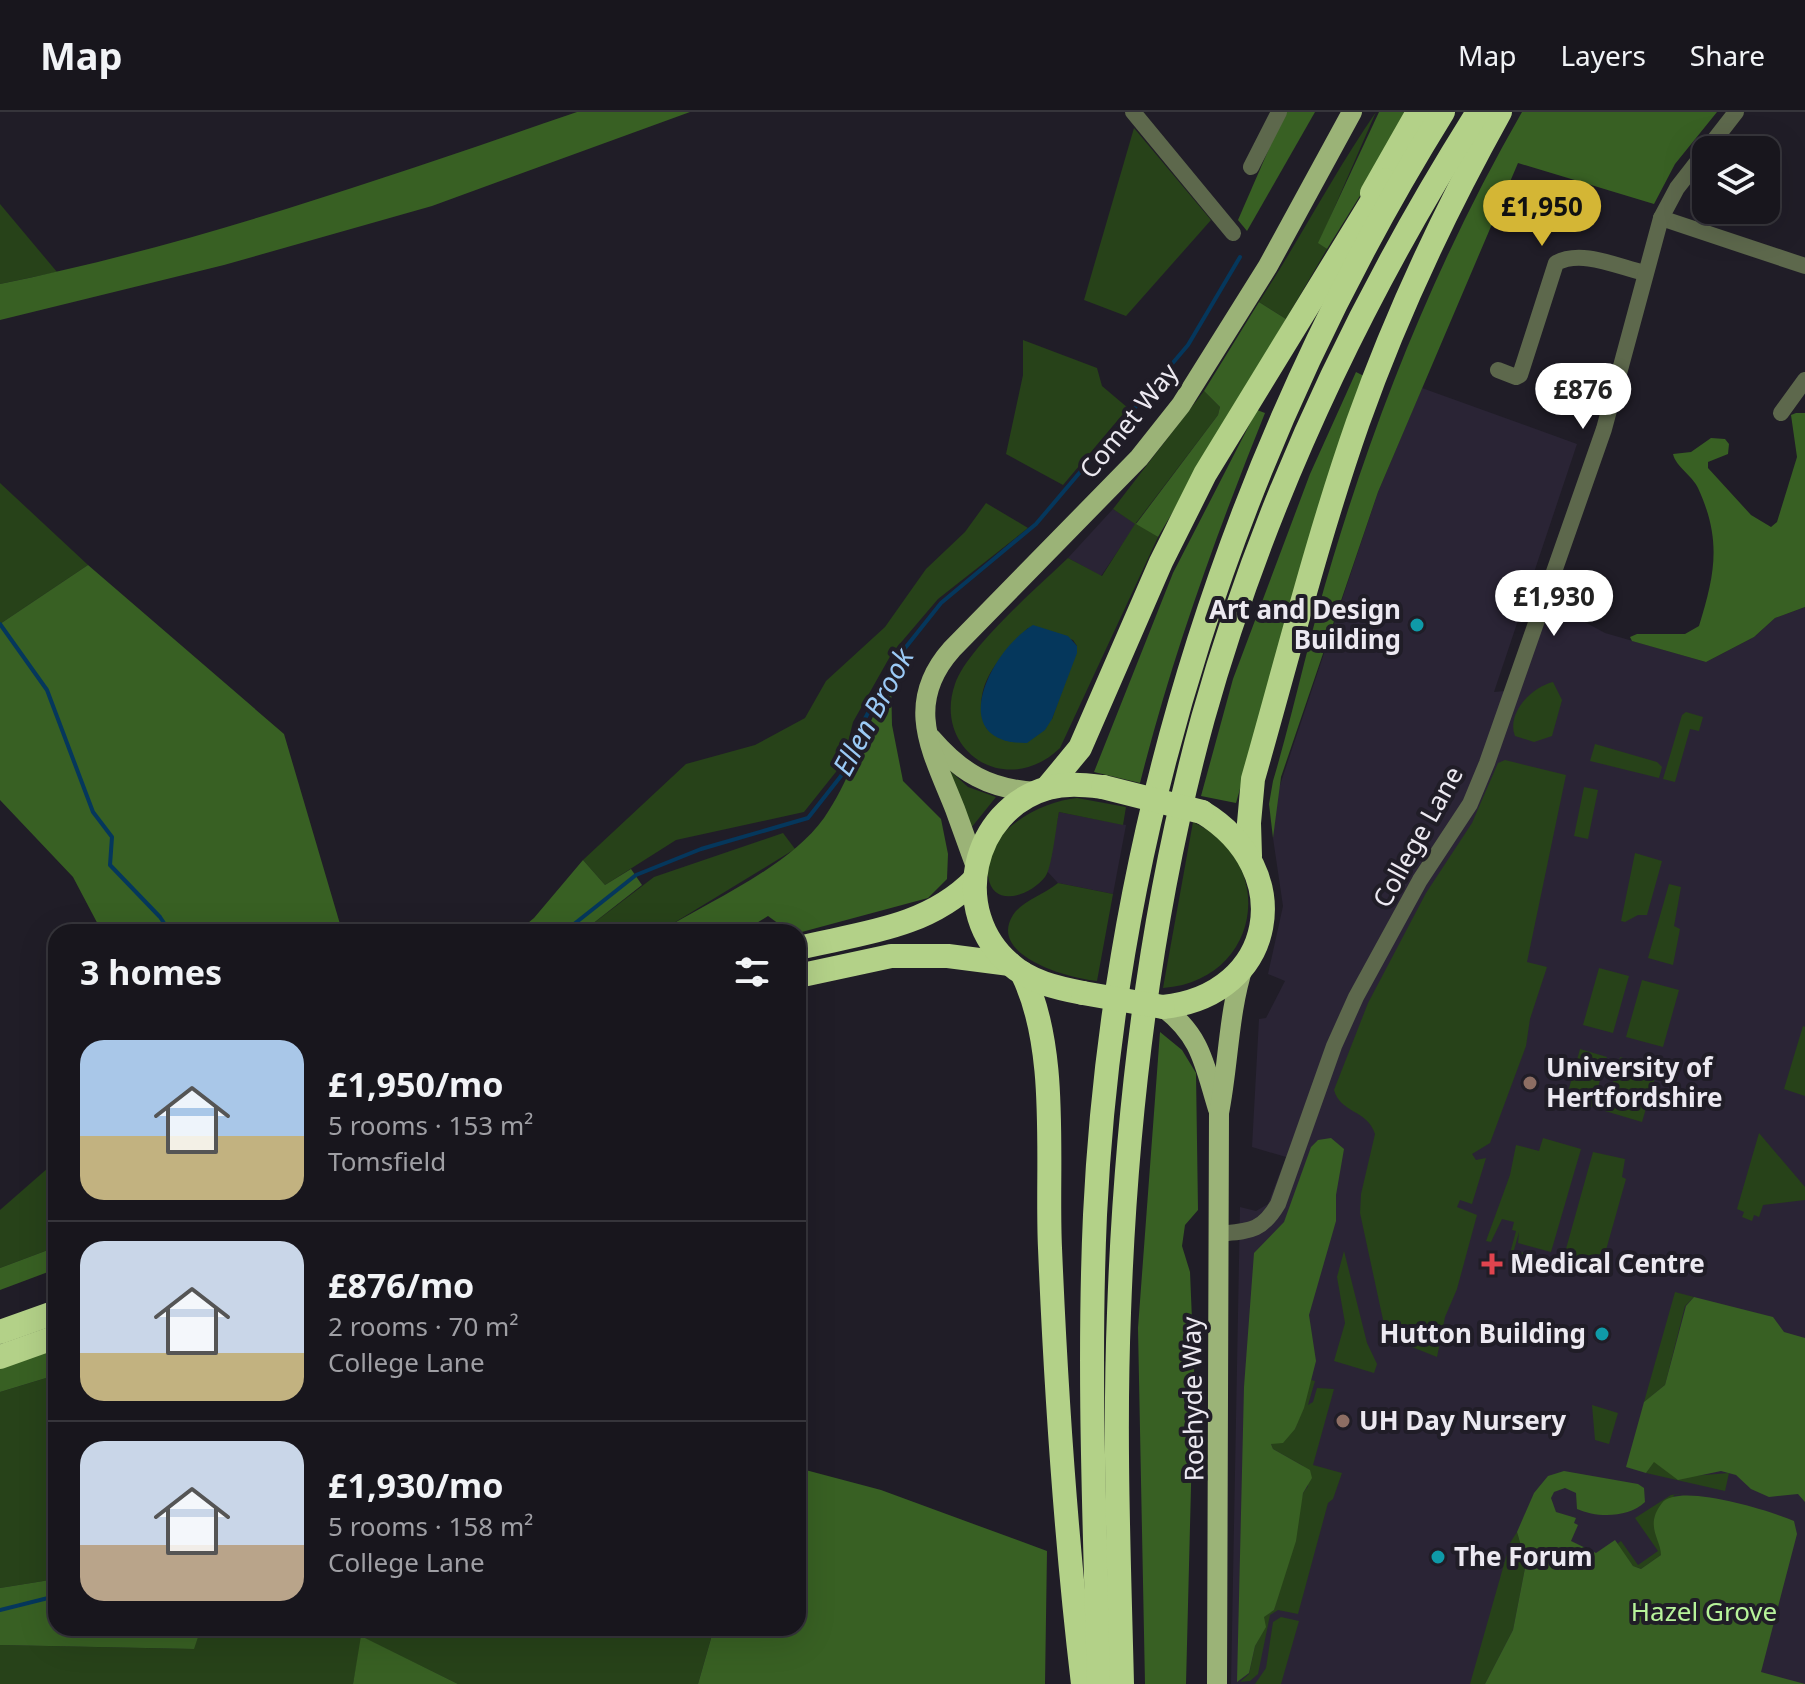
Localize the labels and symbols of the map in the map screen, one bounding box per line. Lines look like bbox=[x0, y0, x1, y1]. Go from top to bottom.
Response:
pin: £1,950 bbox=[1477, 180, 1607, 248]
street label: Comet Way bbox=[1071, 355, 1186, 486]
pin: £876 bbox=[1536, 363, 1630, 431]
pin: £1,930 bbox=[1489, 570, 1619, 638]
place label: Art and Design Building bbox=[1209, 591, 1401, 657]
marker: Art and Design Building bbox=[1408, 616, 1426, 634]
water label: Ellen Brook bbox=[823, 640, 922, 782]
street label: College Lane bbox=[1363, 759, 1471, 914]
place label: University of Hertfordshire bbox=[1546, 1049, 1723, 1115]
marker: University of Hertfordshire bbox=[1521, 1074, 1539, 1092]
place label: Medical Centre bbox=[1510, 1245, 1705, 1281]
marker: Medical Centre bbox=[1481, 1253, 1503, 1275]
place label: Hutton Building bbox=[1379, 1315, 1586, 1351]
street label: Roehyde Way bbox=[1173, 1316, 1211, 1482]
marker: Hutton Building bbox=[1593, 1325, 1611, 1343]
place label: UH Day Nursery bbox=[1359, 1402, 1566, 1438]
marker: UH Day Nursery bbox=[1334, 1412, 1352, 1430]
place label: The Forum bbox=[1454, 1538, 1593, 1574]
marker: The Forum bbox=[1429, 1548, 1447, 1566]
park label: Hazel Grove bbox=[1631, 1593, 1777, 1629]

